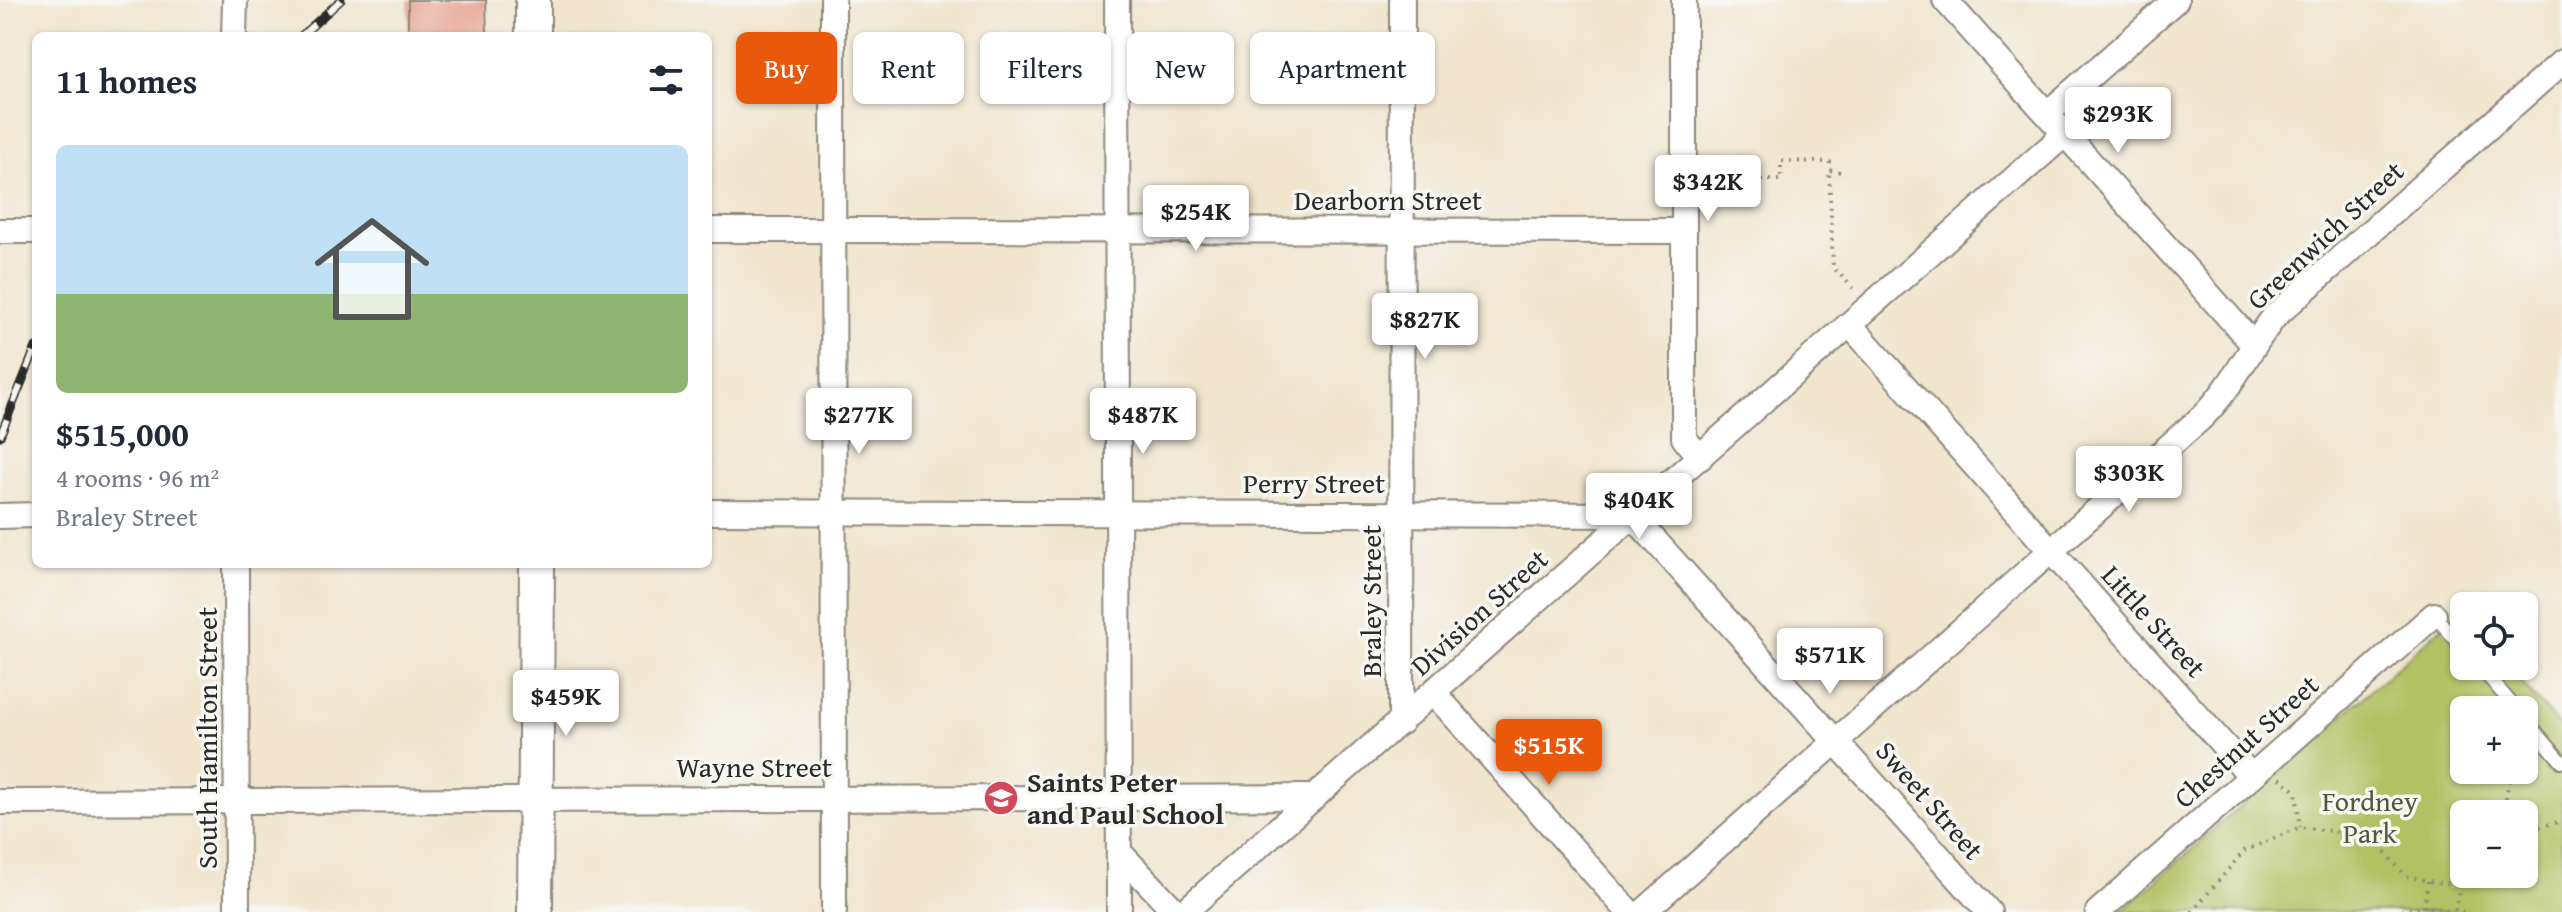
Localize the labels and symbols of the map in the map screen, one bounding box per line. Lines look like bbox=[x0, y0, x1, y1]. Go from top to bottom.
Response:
pin: $293K bbox=[2062, 87, 2174, 155]
street label: Greenwich Street bbox=[2237, 151, 2413, 319]
pin: $342K bbox=[1652, 155, 1764, 223]
street label: Dearborn Street bbox=[1294, 179, 1482, 220]
pin: $254K bbox=[1140, 185, 1252, 253]
pin: $827K bbox=[1369, 293, 1481, 361]
pin: $277K bbox=[803, 388, 915, 456]
pin: $487K bbox=[1087, 388, 1199, 456]
pin: $303K bbox=[2073, 446, 2185, 514]
street label: Perry Street bbox=[1243, 462, 1385, 503]
pin: $404K bbox=[1583, 473, 1695, 541]
street label: Braley Street bbox=[1350, 525, 1391, 677]
street label: Division Street bbox=[1401, 539, 1557, 685]
street label: Little Street bbox=[2093, 555, 2216, 686]
street label: South Hamilton Street bbox=[186, 607, 227, 869]
pin: $571K bbox=[1774, 628, 1886, 696]
street label: Chestnut Street bbox=[2164, 664, 2327, 817]
pin: $459K bbox=[510, 670, 622, 738]
pin: $515K bbox=[1493, 719, 1605, 787]
street label: Sweet Street bbox=[1867, 731, 1994, 868]
street label: Wayne Street bbox=[676, 746, 832, 787]
place label: Saints Peter and Paul School bbox=[1027, 761, 1224, 834]
school or university icon: Saints Peter and Paul School bbox=[982, 779, 1020, 817]
park label: Fordney Park bbox=[2322, 780, 2418, 853]

